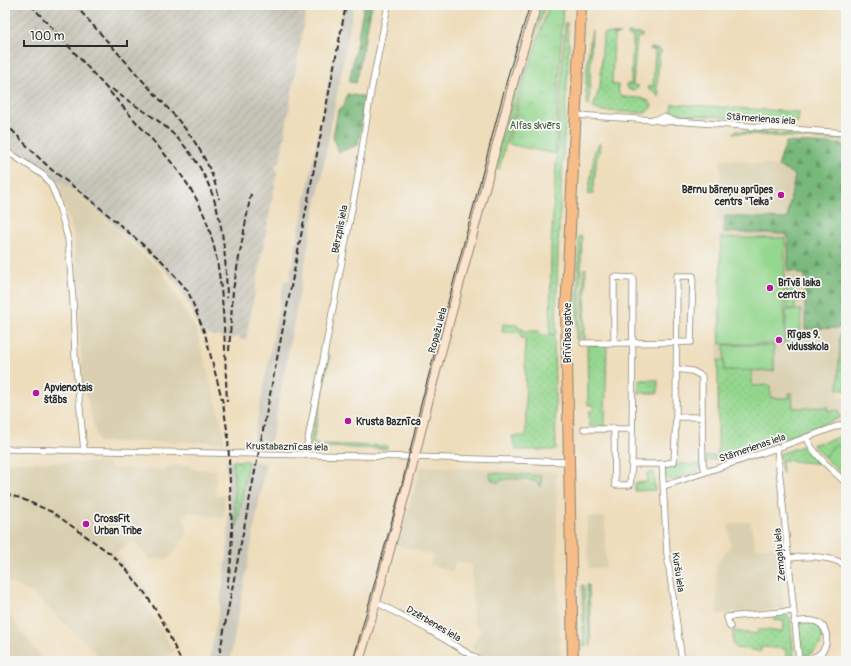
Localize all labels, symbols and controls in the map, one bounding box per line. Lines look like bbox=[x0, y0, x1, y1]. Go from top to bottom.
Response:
scale bar bbox=[24, 22, 127, 48]
text: 100 m bbox=[30, 29, 65, 44]
street label: Stāmerienas iela bbox=[726, 111, 796, 127]
park label: Alfas skvērs bbox=[510, 120, 561, 132]
place label: Bērnu bāreņu aprūpes centrs "Teika" bbox=[682, 184, 774, 208]
marker: Bērnu bāreņu aprūpes centrs "Teika" bbox=[776, 190, 786, 200]
street label: Bērzpils iela bbox=[329, 204, 351, 254]
place label: Brīvā laika centrs bbox=[777, 277, 821, 301]
marker: Brīvā laika centrs bbox=[765, 283, 775, 293]
street label: Brīvības gatve bbox=[562, 303, 574, 363]
street label: Ropažu iela bbox=[426, 306, 450, 354]
place label: Rīgas 9. vidusskola bbox=[786, 329, 829, 353]
marker: Rīgas 9. vidusskola bbox=[774, 335, 784, 345]
place label: Apvienotais štābs bbox=[44, 382, 93, 406]
marker: Apvienotais štābs bbox=[31, 388, 41, 398]
marker: Krusta Baznīca bbox=[343, 416, 353, 426]
place label: Krusta Baznīca bbox=[356, 416, 421, 428]
street label: Stāmerienas iela bbox=[717, 431, 788, 465]
street label: Krustabaznīcas iela bbox=[246, 440, 328, 454]
place label: CrossFit Urban Tribe bbox=[94, 513, 143, 537]
marker: CrossFit Urban Tribe bbox=[81, 519, 91, 529]
street label: Zemgaļu iela bbox=[772, 527, 788, 582]
street label: Kuršu iela bbox=[669, 551, 687, 593]
street label: Dzērbenes iela bbox=[404, 603, 463, 644]

